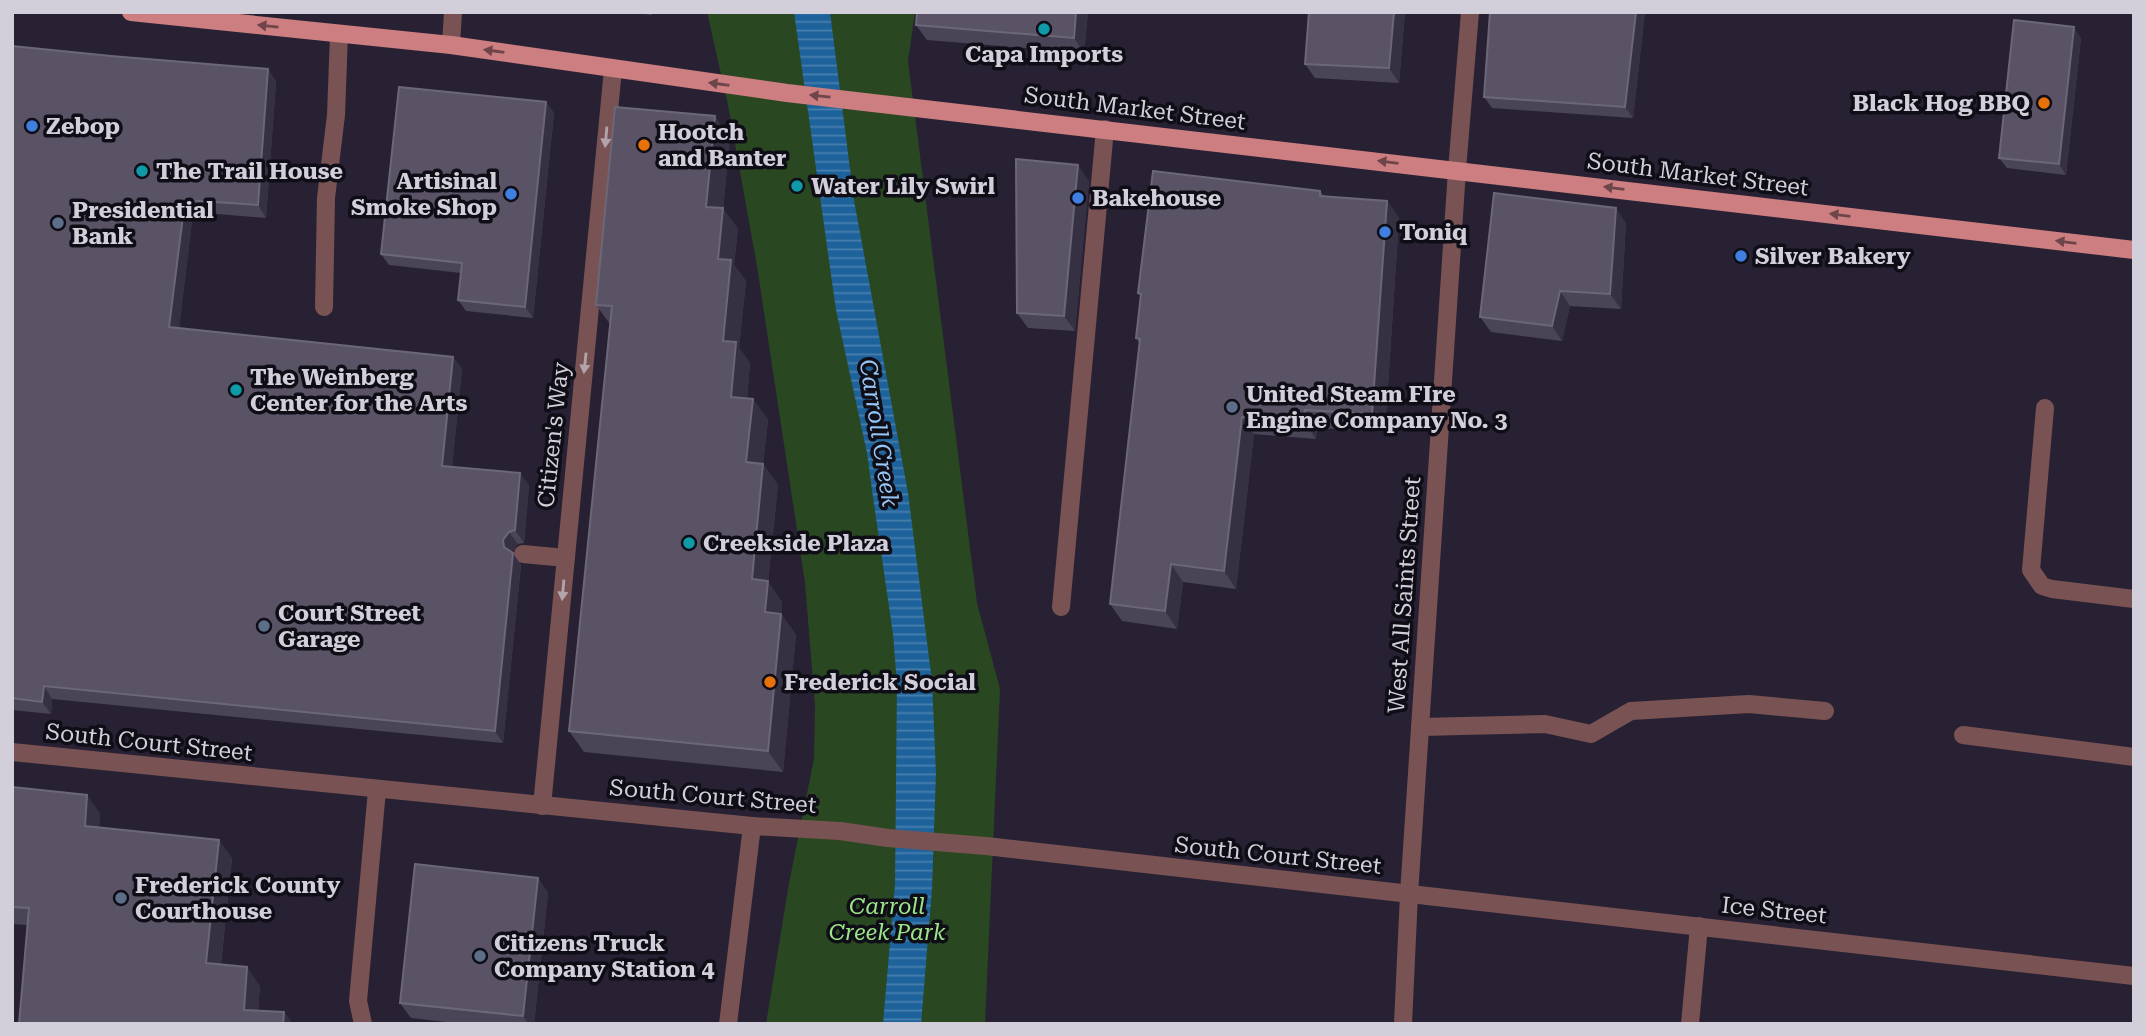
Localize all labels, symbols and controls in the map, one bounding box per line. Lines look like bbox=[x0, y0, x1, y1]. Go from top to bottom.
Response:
one-way arrow bbox=[257, 21, 279, 32]
marker: Capa Imports bbox=[1036, 21, 1052, 37]
place label: Capa Imports bbox=[965, 41, 1123, 68]
one-way arrow bbox=[483, 46, 505, 57]
one-way arrow bbox=[708, 78, 730, 89]
street label: South Market Street bbox=[1023, 82, 1248, 136]
one-way arrow bbox=[809, 90, 831, 101]
place label: Black Hog BBQ bbox=[1852, 90, 2030, 117]
marker: Black Hog BBQ bbox=[2036, 95, 2052, 111]
place label: Zebop bbox=[46, 113, 120, 140]
marker: Zebop bbox=[24, 118, 40, 134]
place label: Hootch and Banter bbox=[658, 119, 787, 172]
one-way arrow bbox=[600, 126, 611, 148]
marker: Hootch and Banter bbox=[636, 137, 652, 153]
street label: South Market Street bbox=[1586, 148, 1811, 202]
one-way arrow bbox=[1377, 156, 1399, 167]
place label: The Trail House bbox=[156, 158, 343, 185]
marker: The Trail House bbox=[134, 163, 150, 179]
place label: Artisinal Smoke Shop bbox=[351, 168, 497, 221]
place label: Water Lily Swirl bbox=[811, 173, 995, 200]
marker: Water Lily Swirl bbox=[789, 178, 805, 194]
one-way arrow bbox=[1603, 183, 1625, 194]
place label: Bakehouse bbox=[1092, 185, 1221, 212]
marker: Artisinal Smoke Shop bbox=[503, 186, 519, 202]
marker: Bakehouse bbox=[1070, 190, 1086, 206]
place label: Presidential Bank bbox=[72, 197, 214, 250]
one-way arrow bbox=[1829, 209, 1851, 220]
marker: Presidential Bank bbox=[50, 215, 66, 231]
place label: Toniq bbox=[1399, 219, 1467, 246]
marker: Toniq bbox=[1377, 224, 1393, 240]
one-way arrow bbox=[2055, 236, 2077, 247]
place label: Silver Bakery bbox=[1755, 243, 1911, 270]
marker: Silver Bakery bbox=[1733, 248, 1749, 264]
one-way arrow bbox=[579, 353, 590, 375]
water label: Carroll Creek bbox=[854, 357, 904, 509]
street label: Citizen's Way bbox=[532, 360, 575, 509]
place label: The Weinberg Center for the Arts bbox=[250, 364, 468, 417]
place label: United Steam FIre Engine Company No. 3 bbox=[1246, 381, 1508, 434]
marker: The Weinberg Center for the Arts bbox=[228, 382, 244, 398]
marker: United Steam FIre Engine Company No. 3 bbox=[1224, 399, 1240, 415]
street label: West All Saints Street bbox=[1383, 475, 1426, 714]
place label: Creekside Plaza bbox=[703, 530, 890, 557]
marker: Creekside Plaza bbox=[681, 535, 697, 551]
one-way arrow bbox=[557, 579, 568, 601]
place label: Court Street Garage bbox=[278, 600, 421, 653]
marker: Court Street Garage bbox=[256, 618, 272, 634]
place label: Frederick Social bbox=[784, 669, 976, 696]
marker: Frederick Social bbox=[762, 674, 778, 690]
street label: South Court Street bbox=[44, 718, 254, 767]
street label: South Court Street bbox=[608, 774, 818, 819]
street label: South Court Street bbox=[1173, 831, 1383, 880]
place label: Frederick County Courthouse bbox=[135, 872, 340, 925]
marker: Frederick County Courthouse bbox=[113, 890, 129, 906]
street label: Ice Street bbox=[1720, 892, 1828, 929]
park label: Carroll Creek Park bbox=[829, 893, 946, 946]
place label: Citizens Truck Company Station 4 bbox=[494, 930, 715, 983]
marker: Citizens Truck Company Station 4 bbox=[472, 948, 488, 964]

